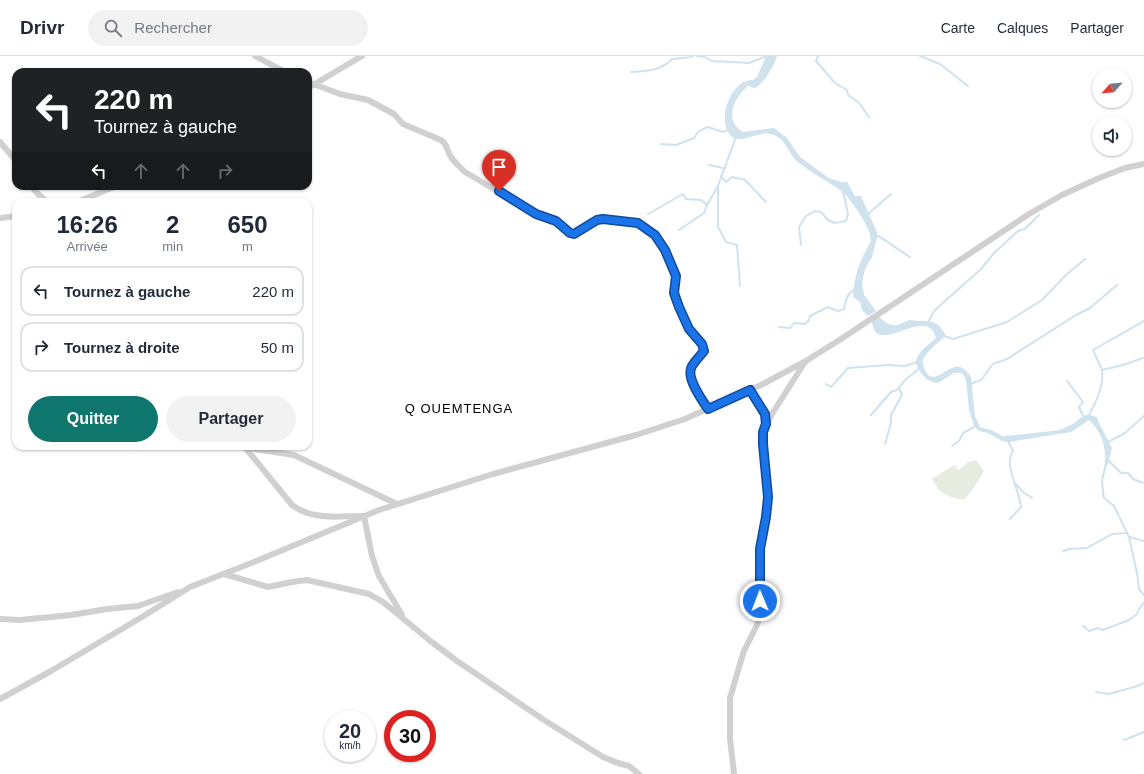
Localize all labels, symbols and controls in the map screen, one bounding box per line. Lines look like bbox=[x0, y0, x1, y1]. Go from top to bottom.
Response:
search box bbox=[88, 10, 368, 46]
text: Drivr bbox=[20, 17, 64, 38]
icon: search bbox=[102, 17, 124, 39]
text: Rechercher bbox=[134, 19, 212, 36]
text: Carte bbox=[941, 20, 975, 36]
text: Calques bbox=[997, 20, 1048, 36]
text: Partager bbox=[1070, 20, 1124, 36]
north arrow bbox=[1092, 68, 1132, 108]
map controls bbox=[1092, 68, 1132, 156]
icon: left bbox=[28, 84, 80, 136]
text: 220 m bbox=[94, 84, 173, 115]
button: sound bbox=[1092, 116, 1132, 156]
text: Tournez à gauche bbox=[94, 117, 237, 137]
pin bbox=[482, 150, 516, 191]
icon: arrive bbox=[488, 156, 510, 178]
icon: left bbox=[88, 160, 110, 182]
icon: ahead bbox=[130, 160, 152, 182]
icon: ahead bbox=[172, 160, 194, 182]
icon: right bbox=[214, 160, 236, 182]
text: 16:26 bbox=[56, 211, 118, 238]
text: 2 bbox=[166, 211, 179, 238]
text: 650 bbox=[228, 211, 268, 238]
text: Arrivée bbox=[66, 239, 108, 254]
text: min bbox=[162, 239, 183, 254]
text: m bbox=[242, 239, 253, 254]
icon: left bbox=[30, 280, 52, 302]
text: Tournez à gauche bbox=[64, 283, 190, 300]
text: 220 m bbox=[252, 283, 294, 300]
icon: right bbox=[30, 336, 52, 358]
text: Tournez à droite bbox=[64, 339, 180, 356]
text: 50 m bbox=[261, 339, 294, 356]
button: Quitter bbox=[28, 396, 158, 442]
button: Partager bbox=[166, 396, 296, 442]
district label: Q OUEMTENGA bbox=[405, 401, 513, 416]
position arrow bbox=[739, 580, 781, 622]
speed limit sign: 30 bbox=[384, 710, 436, 762]
text: 20 bbox=[339, 720, 361, 742]
text: km/h bbox=[339, 740, 361, 751]

